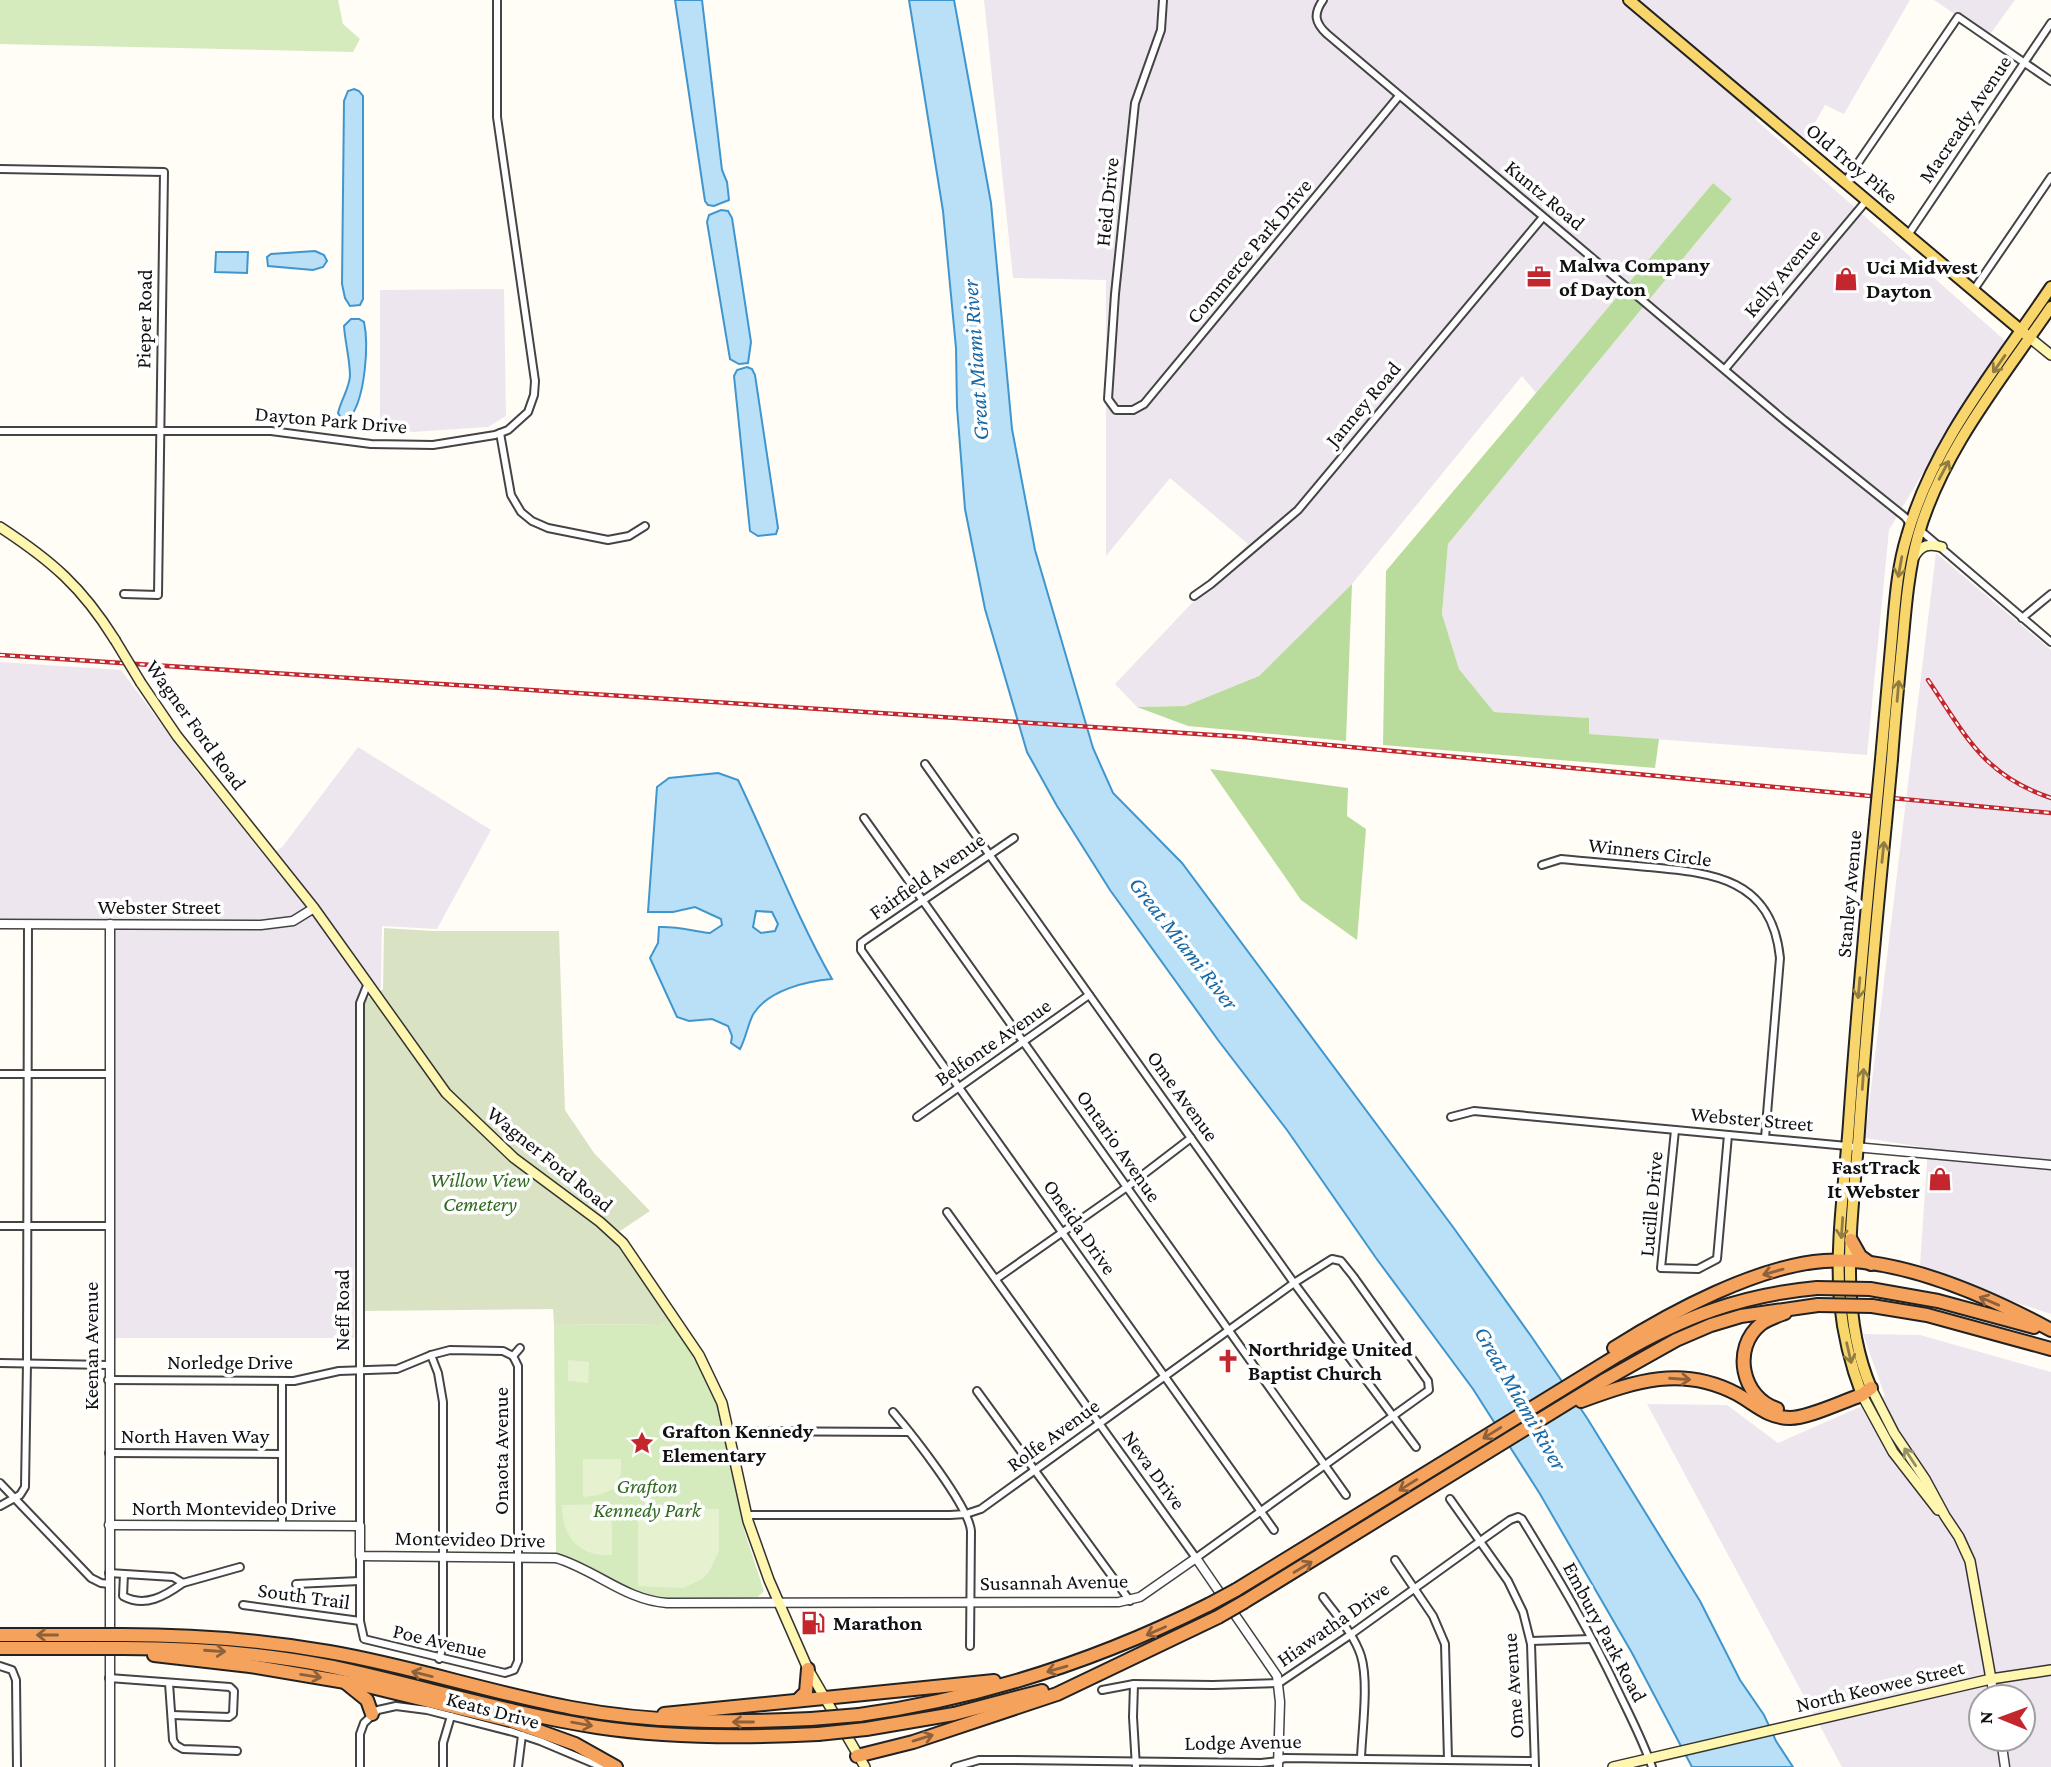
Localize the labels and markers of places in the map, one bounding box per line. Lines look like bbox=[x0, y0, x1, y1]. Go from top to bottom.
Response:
place label: Malwa Company of Dayton bbox=[1559, 253, 1710, 301]
place label: Uci Midwest Dayton bbox=[1866, 255, 1978, 303]
office icon: Malwa Company of Dayton bbox=[1525, 263, 1553, 291]
shop icon: Uci Midwest Dayton bbox=[1832, 265, 1860, 293]
place label: FastTrack It Webster bbox=[1827, 1155, 1921, 1203]
shop icon: FastTrack It Webster bbox=[1926, 1165, 1954, 1193]
place label: Northridge United Baptist Church bbox=[1248, 1337, 1413, 1385]
church icon: Northridge United Baptist Church bbox=[1214, 1347, 1242, 1375]
place label: Grafton Kennedy Elementary bbox=[662, 1419, 814, 1467]
place icon: Grafton Kennedy Elementary bbox=[628, 1429, 656, 1457]
fuel station icon: Marathon bbox=[799, 1609, 827, 1637]
place label: Marathon bbox=[833, 1611, 922, 1635]

